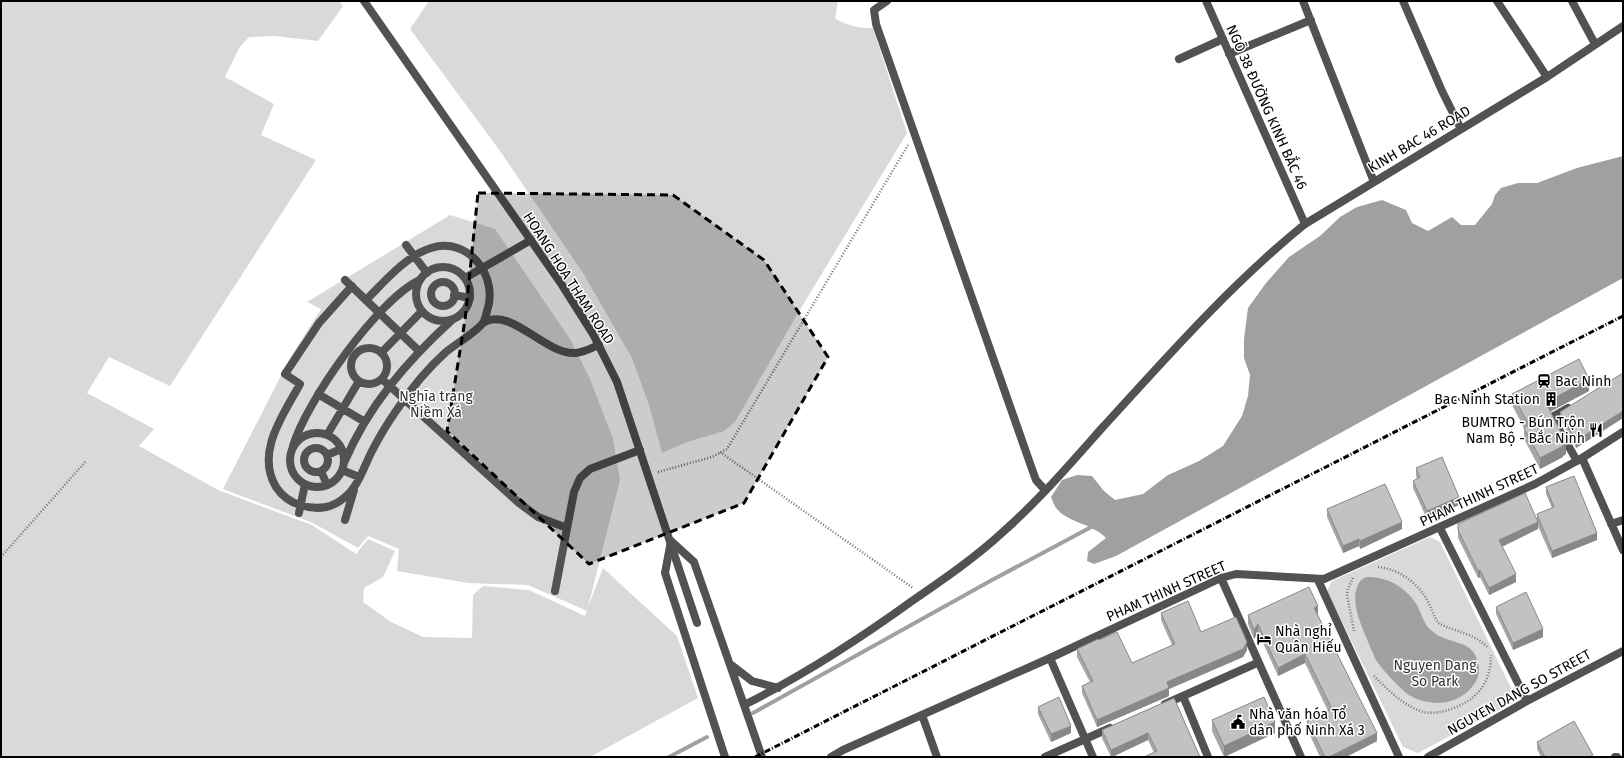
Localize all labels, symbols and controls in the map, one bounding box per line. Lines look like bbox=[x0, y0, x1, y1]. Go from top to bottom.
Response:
street label: NGÕ 38 ĐƯỜNG KINH BẮC 46 bbox=[1222, 21, 1313, 192]
street label: KINH BAC 46 ROAD bbox=[1365, 102, 1474, 177]
street label: HOANG HOA THAM ROAD bbox=[519, 209, 618, 348]
station icon: Bac Ninh bbox=[1536, 373, 1552, 389]
place label: Bac Ninh bbox=[1555, 373, 1611, 390]
park label: Nghĩa trang Niềm Xá bbox=[399, 388, 473, 421]
place label: Bac Ninh Station bbox=[1434, 391, 1540, 408]
building icon: Bac Ninh Station bbox=[1543, 391, 1559, 407]
place label: BUMTRO - Bún Trộn Nam Bộ - Bắc Ninh bbox=[1461, 414, 1585, 447]
restaurant icon: BUMTRO - Bún Trộn Nam Bộ - Bắc Ninh bbox=[1588, 422, 1604, 438]
street label: PHAM THINH STREET bbox=[1417, 460, 1542, 530]
street label: PHAM THINH STREET bbox=[1104, 557, 1229, 626]
place label: Nhà nghỉ Quân Hiếu bbox=[1275, 623, 1342, 656]
hotel icon: Nhà nghỉ Quân Hiếu bbox=[1256, 631, 1272, 647]
street label: NGUYEN DANG SO STREET bbox=[1445, 646, 1595, 739]
park label: Nguyen Dang So Park bbox=[1393, 657, 1477, 690]
place label: Nhà văn hóa Tổ dân phố Ninh Xá 3 bbox=[1249, 705, 1365, 739]
public building icon: Nhà văn hóa Tổ dân phố Ninh Xá 3 bbox=[1230, 714, 1246, 730]

